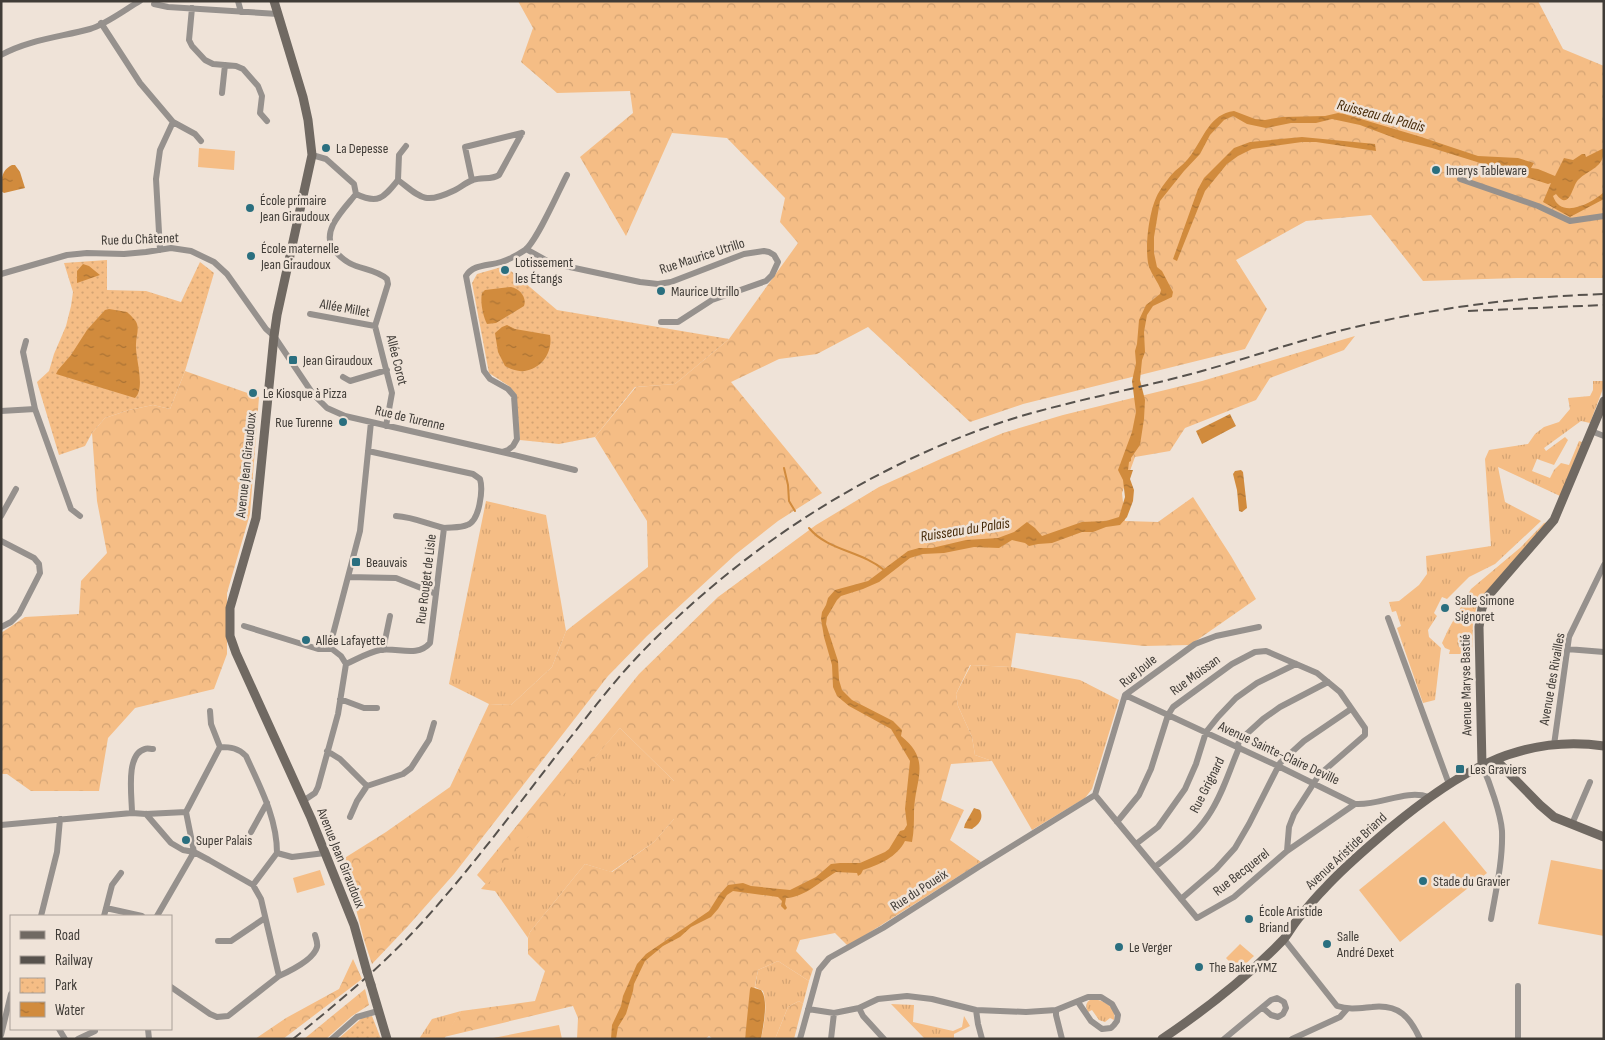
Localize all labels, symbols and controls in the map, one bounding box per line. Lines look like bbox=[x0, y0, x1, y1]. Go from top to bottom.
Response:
water label: Ruisseau du Palais bbox=[1335, 95, 1428, 137]
place label: La Depesse bbox=[336, 140, 388, 157]
marker: La Depesse bbox=[320, 142, 332, 154]
place label: Imerys Tableware bbox=[1446, 162, 1527, 179]
marker: Imerys Tableware bbox=[1430, 164, 1442, 176]
place label: École primaire Jean Giraudoux bbox=[259, 192, 330, 225]
marker: École primaire Jean Giraudoux bbox=[244, 202, 256, 214]
street label: Rue du Châtenet bbox=[101, 229, 179, 249]
street label: Rue Maurice Utrillo bbox=[657, 234, 747, 278]
place label: École maternelle Jean Giraudoux bbox=[260, 240, 339, 273]
marker: École maternelle Jean Giraudoux bbox=[245, 250, 257, 262]
place label: Lotissement les Étangs bbox=[515, 254, 573, 287]
marker: Lotissement les Étangs bbox=[499, 264, 511, 276]
place label: Maurice Utrillo bbox=[671, 283, 740, 300]
marker: Maurice Utrillo bbox=[655, 285, 667, 297]
street label: Allée Millet bbox=[317, 295, 372, 321]
street label: Allée Corot bbox=[382, 332, 411, 387]
place label: Jean Giraudoux bbox=[302, 352, 373, 369]
marker: Jean Giraudoux bbox=[287, 354, 299, 366]
place label: Le Kiosque à Pizza bbox=[263, 385, 347, 402]
marker: Le Kiosque à Pizza bbox=[247, 387, 259, 399]
street label: Rue de Turenne bbox=[373, 402, 447, 434]
street label: Avenue Jean Giraudoux bbox=[232, 411, 260, 520]
place label: Rue Turenne bbox=[275, 414, 333, 431]
marker: Rue Turenne bbox=[337, 416, 349, 428]
water label: Ruisseau du Palais bbox=[919, 513, 1012, 546]
street label: Rue Rouget de Lisle bbox=[412, 533, 440, 625]
place label: Beauvais bbox=[366, 554, 407, 571]
marker: Beauvais bbox=[350, 556, 362, 568]
place label: Salle Simone Signoret bbox=[1455, 592, 1514, 625]
marker: Salle Simone Signoret bbox=[1439, 602, 1451, 614]
place label: Allée Lafayette bbox=[315, 632, 386, 649]
street label: Avenue des Rivailles bbox=[1535, 632, 1568, 727]
marker: Allée Lafayette bbox=[300, 634, 312, 646]
street label: Avenue Maryse Bastié bbox=[1457, 634, 1475, 737]
street label: Rue Joule bbox=[1116, 651, 1160, 691]
street label: Rue Moissan bbox=[1166, 651, 1224, 699]
street label: Avenue Sainte-Claire Deville bbox=[1215, 717, 1342, 789]
street label: Rue Grignard bbox=[1186, 754, 1228, 816]
place label: Les Graviers bbox=[1470, 761, 1527, 778]
marker: Les Graviers bbox=[1454, 763, 1466, 775]
street label: Avenue Jean Giraudoux bbox=[313, 805, 369, 911]
street label: Avenue Aristide Briand bbox=[1301, 809, 1390, 894]
place label: Super Palais bbox=[196, 832, 252, 849]
marker: Super Palais bbox=[180, 834, 192, 846]
street label: Rue Becquerel bbox=[1209, 845, 1273, 899]
street label: Rue du Poueix bbox=[887, 865, 952, 915]
place label: Stade du Gravier bbox=[1433, 873, 1510, 890]
marker: Stade du Gravier bbox=[1417, 875, 1429, 887]
place label: École Aristide Briand bbox=[1259, 903, 1323, 936]
marker: École Aristide Briand bbox=[1243, 913, 1255, 925]
legend bbox=[10, 915, 172, 1030]
text: Road bbox=[55, 926, 80, 945]
place label: Salle André Dexet bbox=[1336, 928, 1394, 961]
marker: Salle André Dexet bbox=[1321, 938, 1333, 950]
place label: Le Verger bbox=[1129, 939, 1172, 956]
marker: Le Verger bbox=[1113, 941, 1125, 953]
text: Railway bbox=[55, 951, 93, 970]
place label: The Baker YMZ bbox=[1209, 959, 1277, 976]
marker: The Baker YMZ bbox=[1193, 961, 1205, 973]
text: Park bbox=[55, 976, 77, 995]
text: Water bbox=[55, 1001, 86, 1020]

